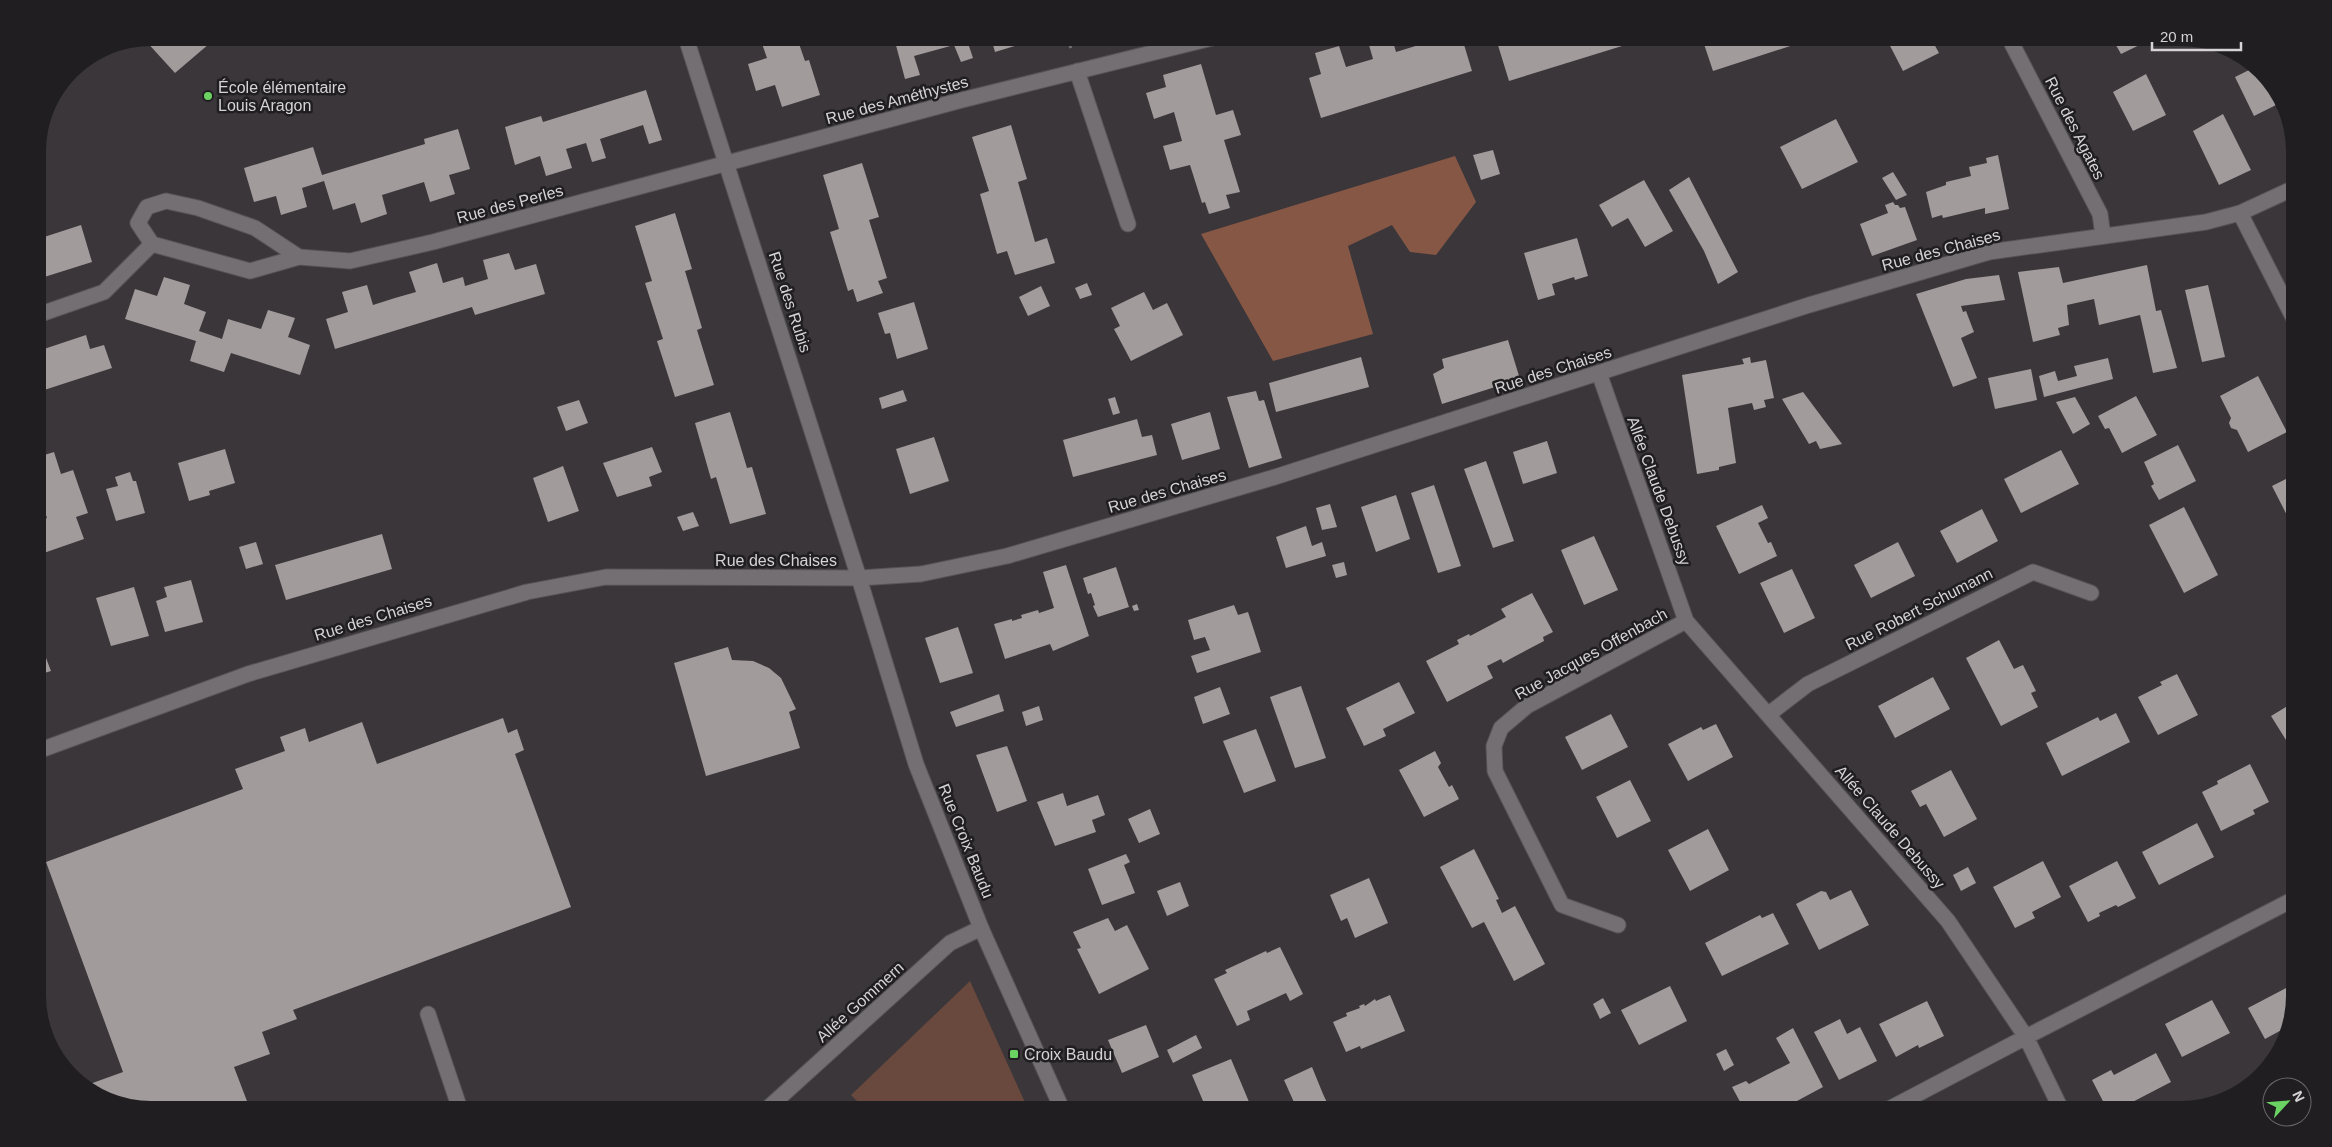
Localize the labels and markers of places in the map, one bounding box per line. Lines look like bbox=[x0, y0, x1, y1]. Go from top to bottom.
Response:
place label: École élémentaire Louis Aragon bbox=[218, 78, 346, 114]
marker: École élémentaire Louis Aragon bbox=[202, 90, 214, 102]
place label: Croix Baudu bbox=[1024, 1046, 1112, 1063]
marker: Croix Baudu bbox=[1008, 1048, 1020, 1060]

